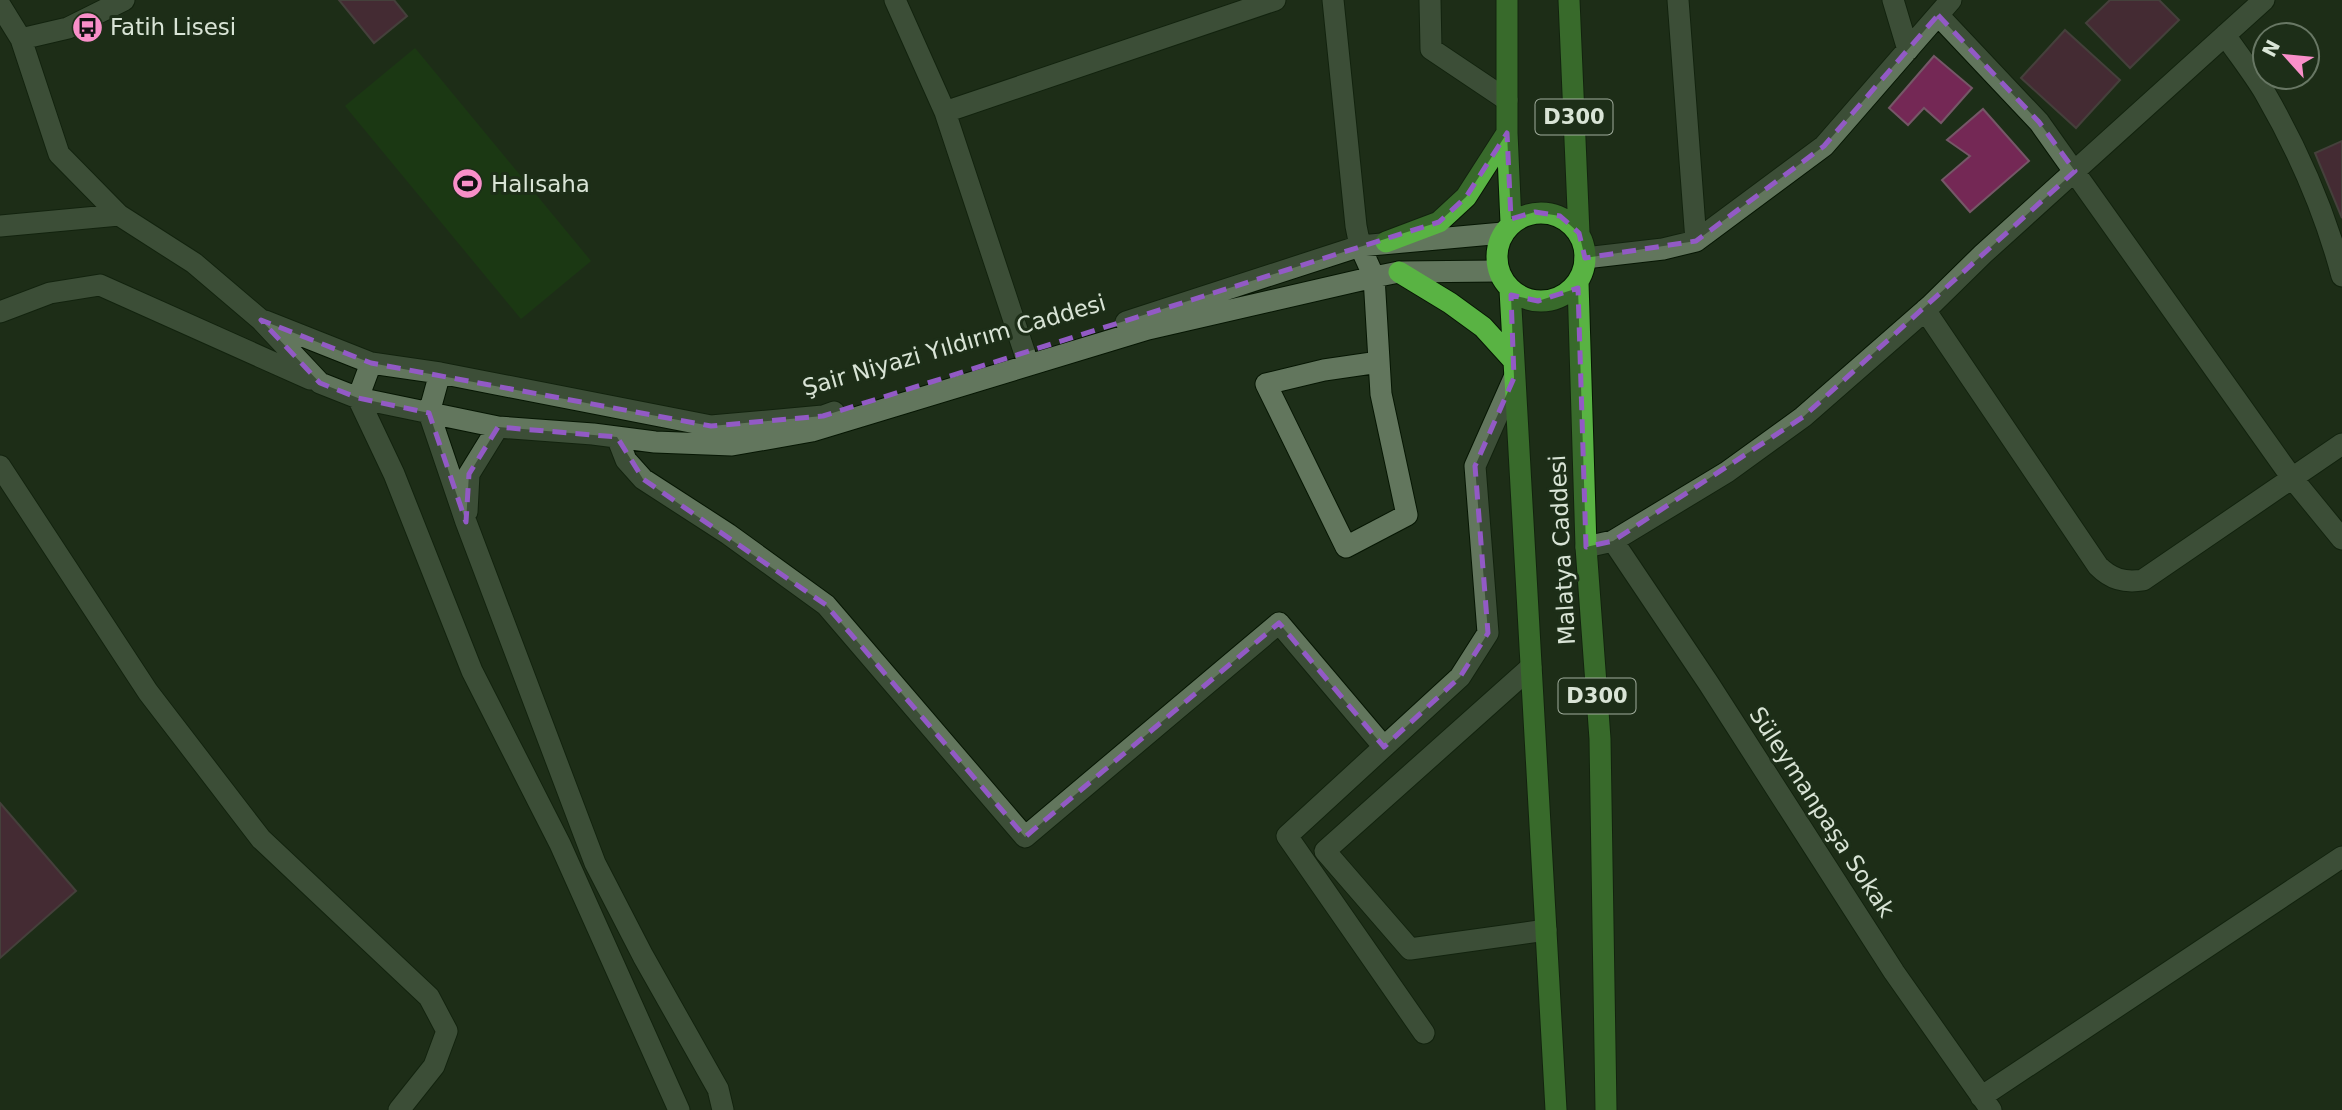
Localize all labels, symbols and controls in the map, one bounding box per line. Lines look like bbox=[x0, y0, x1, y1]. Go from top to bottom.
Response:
bus stop icon: Fatih Lisesi bbox=[70, 10, 104, 44]
place label: Fatih Lisesi bbox=[110, 14, 236, 40]
north arrow bbox=[2251, 21, 2321, 91]
text: N bbox=[2257, 36, 2284, 60]
road number: D300 bbox=[1536, 100, 1612, 134]
sports icon: Halısaha bbox=[451, 167, 485, 201]
place label: Halısaha bbox=[491, 171, 590, 197]
street label: Şair Niyazi Yıldırım Caddesi bbox=[799, 289, 1109, 401]
street label: Malatya Caddesi bbox=[1544, 454, 1580, 646]
road number: D300 bbox=[1558, 678, 1636, 714]
street label: Süleymanpaşa Sokak bbox=[1744, 702, 1900, 923]

